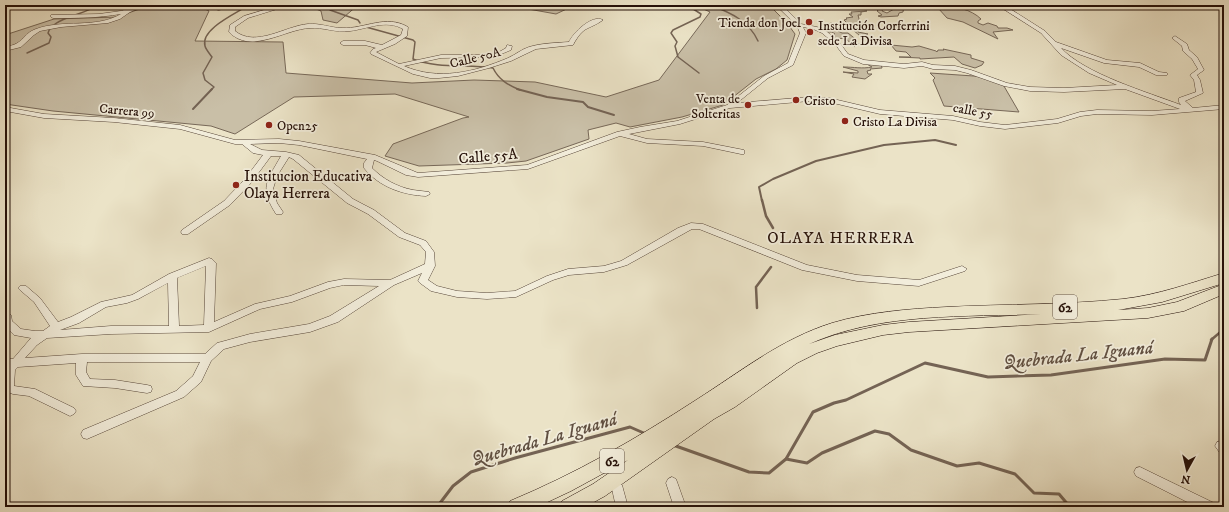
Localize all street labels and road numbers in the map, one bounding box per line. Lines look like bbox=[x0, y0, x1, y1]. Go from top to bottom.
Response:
street label: Calle 50A bbox=[448, 44, 503, 72]
street label: calle 55 bbox=[952, 100, 994, 122]
street label: Carrera 99 bbox=[99, 101, 155, 121]
street label: Calle 55A bbox=[458, 144, 519, 169]
road number: 62 bbox=[1053, 295, 1077, 319]
road number: 62 bbox=[600, 449, 624, 473]

